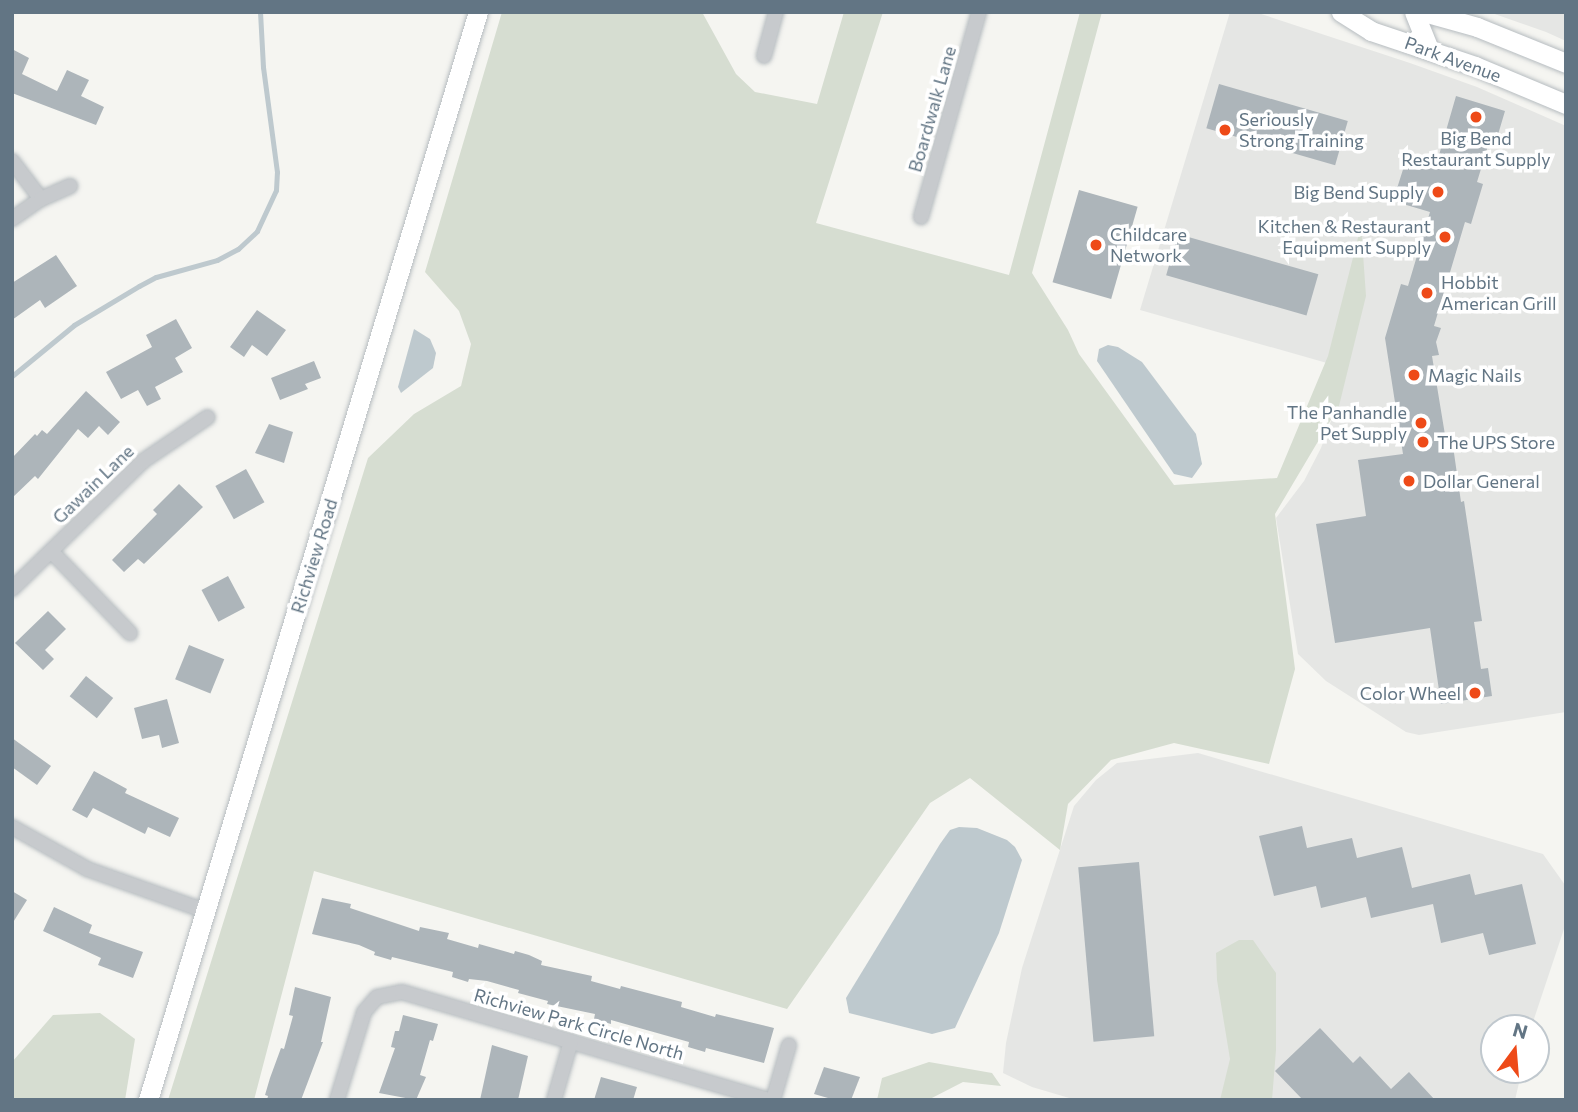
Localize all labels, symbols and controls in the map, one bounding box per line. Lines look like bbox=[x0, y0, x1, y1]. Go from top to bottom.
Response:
street label: Park Avenue bbox=[1402, 32, 1504, 86]
street label: Boardwalk Lane bbox=[904, 44, 960, 174]
place label: Seriously Strong Training bbox=[1239, 109, 1364, 152]
marker: Big Bend Restaurant Supply bbox=[1468, 109, 1484, 125]
marker: Seriously Strong Training bbox=[1217, 122, 1233, 138]
place label: Big Bend Restaurant Supply bbox=[1401, 128, 1551, 170]
place label: Big Bend Supply bbox=[1293, 181, 1424, 203]
marker: Big Bend Supply bbox=[1430, 184, 1446, 200]
place label: Kitchen & Restaurant Equipment Supply bbox=[1258, 216, 1431, 258]
place label: Childcare Network bbox=[1110, 224, 1187, 266]
marker: Kitchen & Restaurant Equipment Supply bbox=[1437, 229, 1453, 245]
marker: Childcare Network bbox=[1088, 237, 1104, 253]
place label: Hobbit American Grill bbox=[1441, 272, 1557, 314]
marker: Hobbit American Grill bbox=[1419, 285, 1435, 301]
place label: Magic Nails bbox=[1428, 364, 1522, 386]
marker: Magic Nails bbox=[1406, 367, 1422, 383]
place label: The Panhandle Pet Supply bbox=[1287, 402, 1407, 444]
marker: The Panhandle Pet Supply bbox=[1413, 415, 1429, 431]
place label: The UPS Store bbox=[1437, 431, 1555, 453]
marker: The UPS Store bbox=[1415, 434, 1431, 450]
street label: Gawain Lane bbox=[48, 440, 138, 528]
place label: Dollar General bbox=[1423, 470, 1540, 492]
marker: Dollar General bbox=[1401, 473, 1417, 489]
street label: Richview Road bbox=[286, 496, 342, 616]
place label: Color Wheel bbox=[1360, 682, 1461, 704]
marker: Color Wheel bbox=[1467, 685, 1483, 701]
street label: Richview Park Circle North bbox=[472, 984, 686, 1064]
north arrow bbox=[1480, 1014, 1550, 1084]
text: N bbox=[1510, 1017, 1530, 1043]

